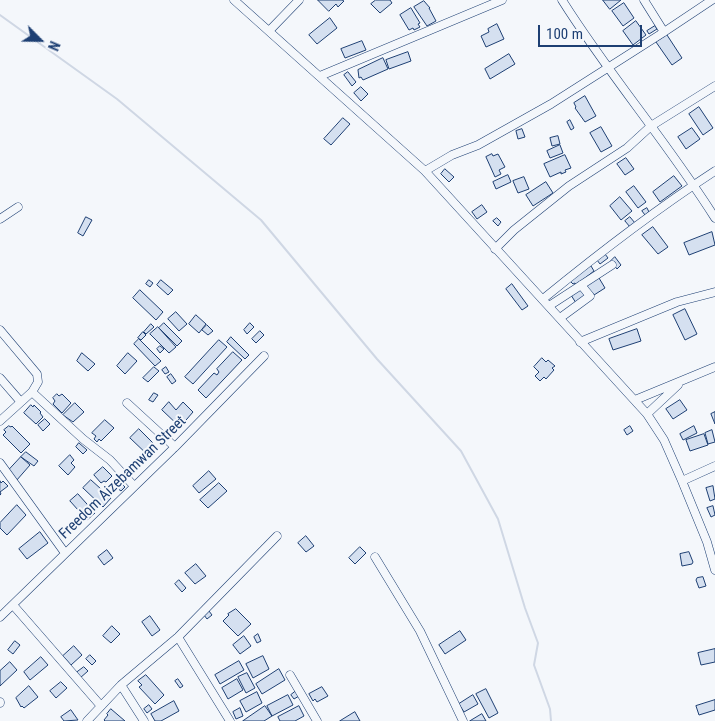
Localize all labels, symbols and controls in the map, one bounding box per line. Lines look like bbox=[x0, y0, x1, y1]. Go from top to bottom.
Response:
north arrow bbox=[15, 15, 65, 65]
scale bar bbox=[540, 15, 644, 47]
text: 100 m bbox=[546, 25, 583, 43]
text: N bbox=[45, 39, 63, 53]
street label: Freedom Aizebamwan Street bbox=[56, 413, 190, 543]

